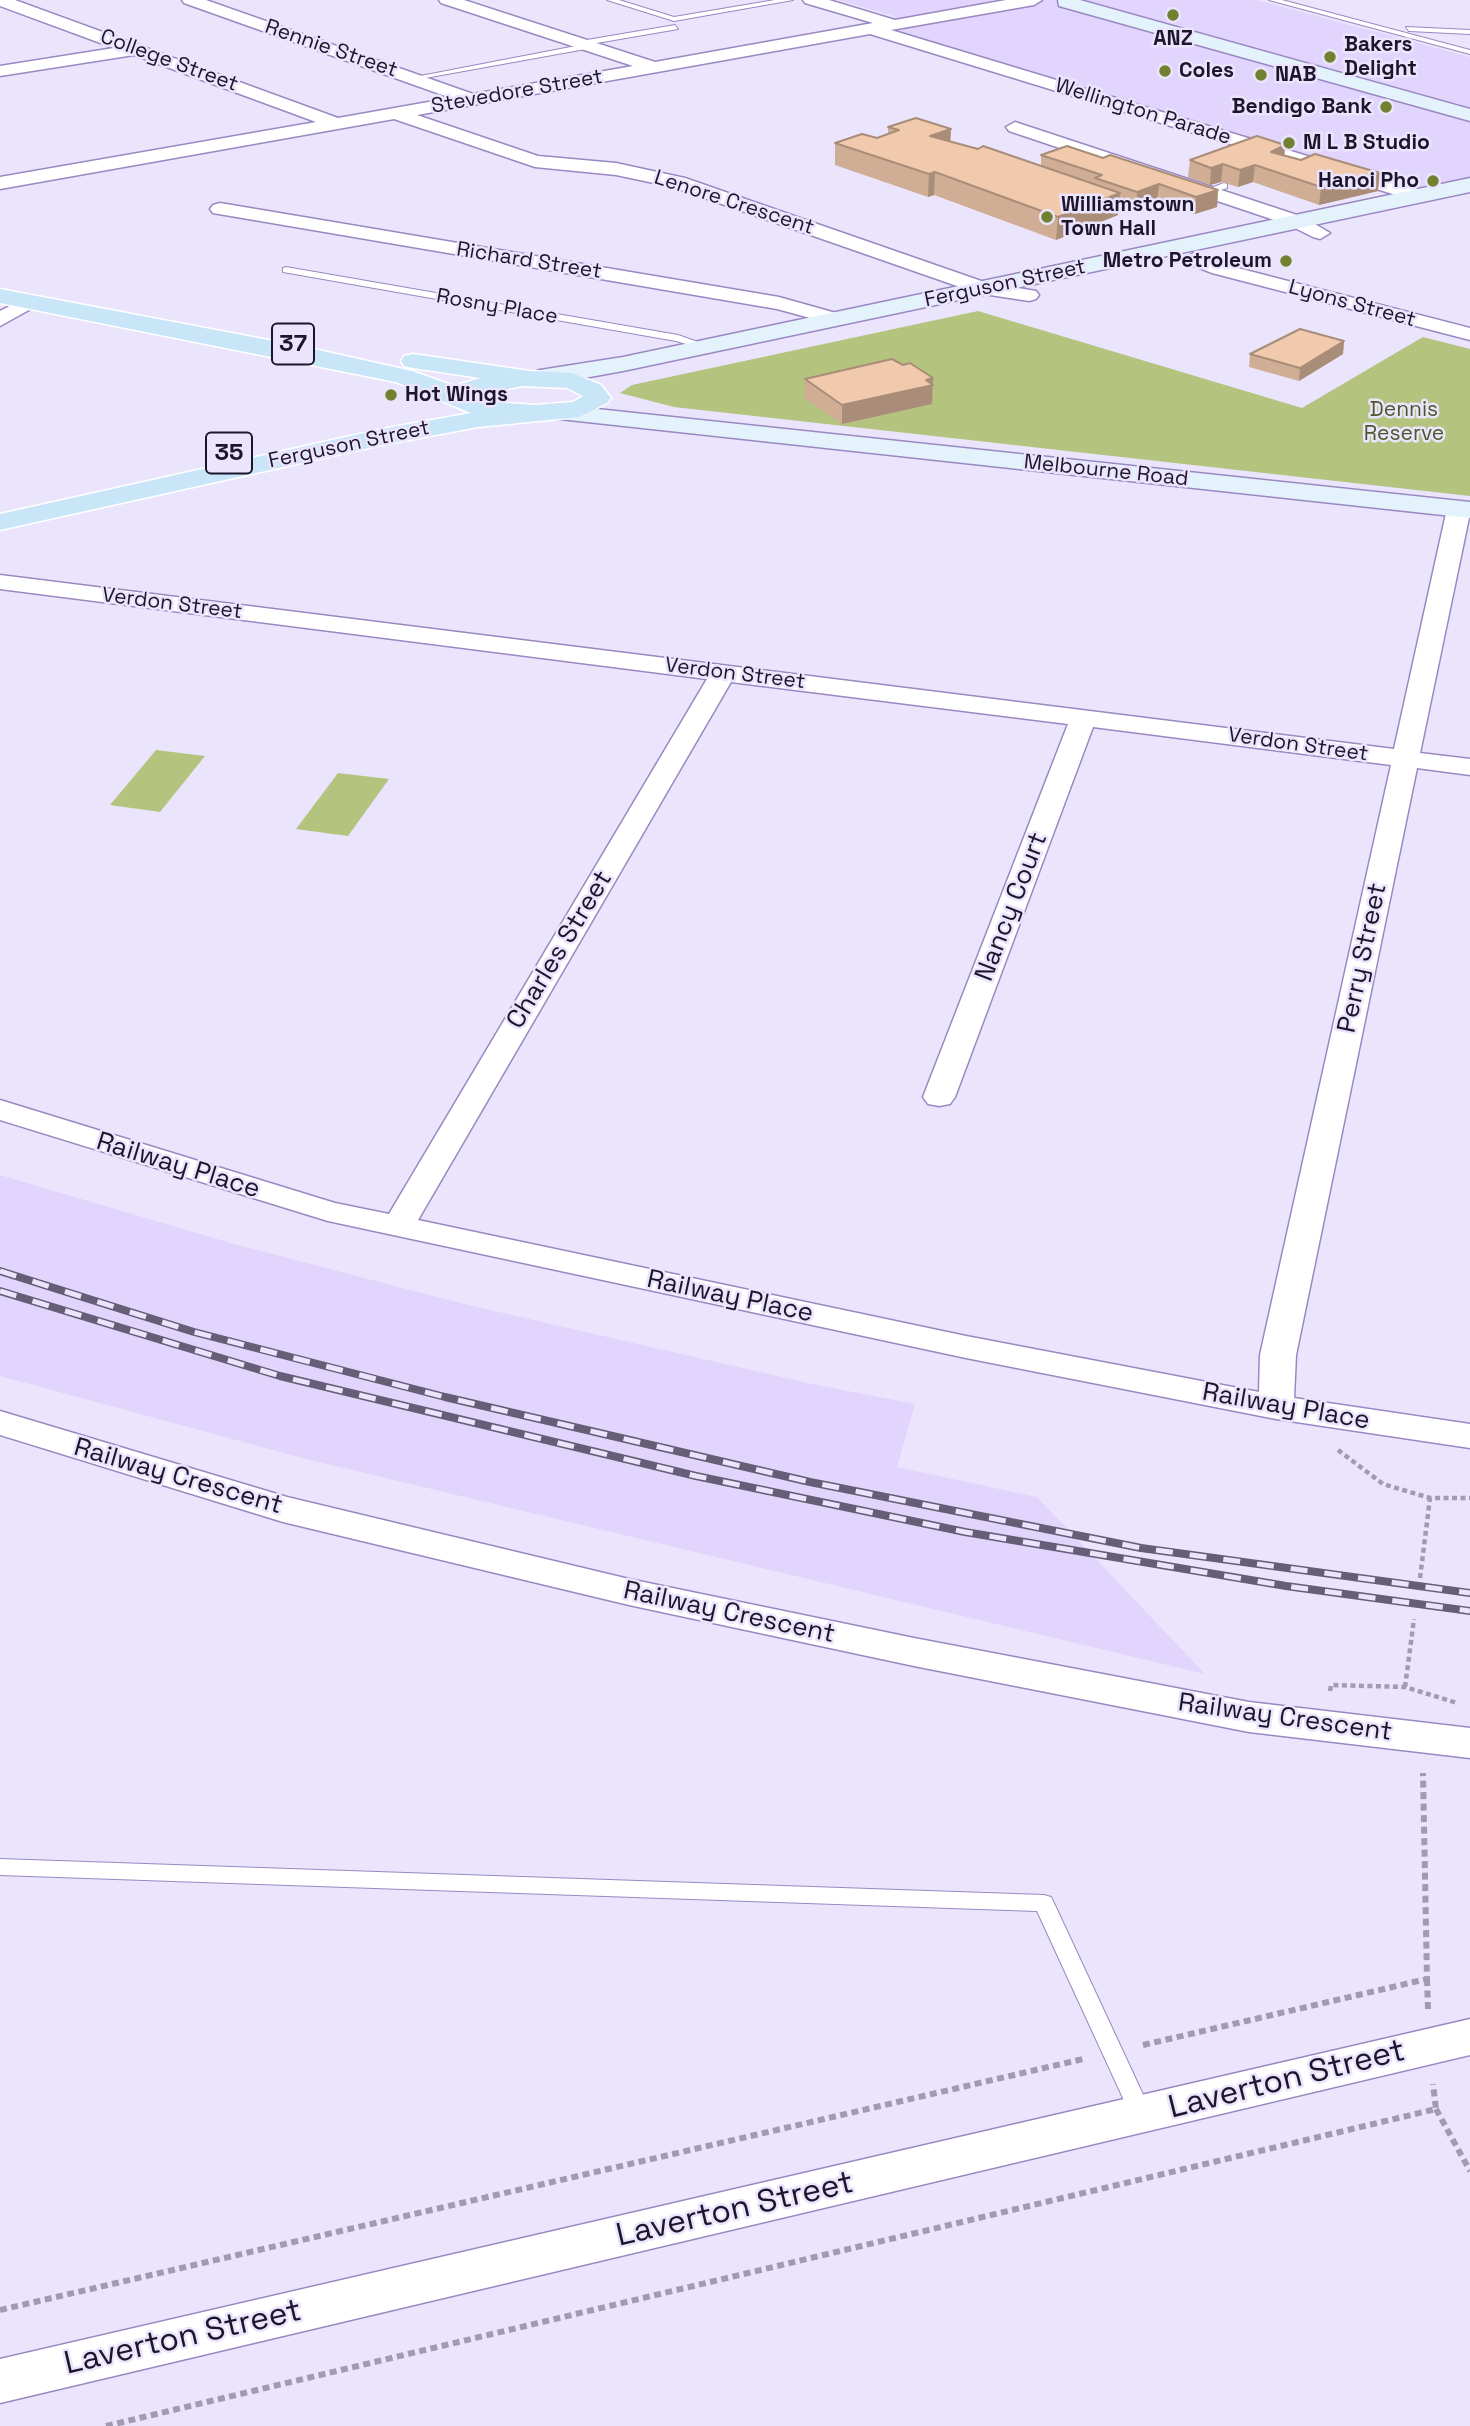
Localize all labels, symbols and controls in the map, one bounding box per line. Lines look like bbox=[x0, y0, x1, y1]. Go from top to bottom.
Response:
marker: ANZ bbox=[1165, 7, 1181, 23]
street label: Rennie Street bbox=[261, 15, 401, 83]
street label: College Street bbox=[97, 24, 241, 98]
place label: ANZ bbox=[1153, 26, 1193, 52]
place label: Bakers Delight bbox=[1344, 32, 1417, 82]
marker: Bakers Delight bbox=[1322, 49, 1338, 65]
place label: Coles bbox=[1179, 58, 1234, 84]
place label: NAB bbox=[1275, 62, 1316, 88]
marker: Coles bbox=[1157, 63, 1173, 79]
street label: Stevedore Street bbox=[429, 65, 605, 119]
marker: NAB bbox=[1253, 67, 1269, 83]
street label: Wellington Parade bbox=[1052, 73, 1234, 151]
place label: Bendigo Bank bbox=[1232, 94, 1372, 120]
marker: Bendigo Bank bbox=[1378, 99, 1394, 115]
place label: M L B Studio bbox=[1303, 130, 1430, 156]
marker: M L B Studio bbox=[1281, 135, 1297, 151]
street label: Lenore Crescent bbox=[651, 165, 817, 241]
place label: Hanoi Pho bbox=[1318, 168, 1419, 194]
marker: Hanoi Pho bbox=[1425, 173, 1441, 189]
place label: Williamstown Town Hall bbox=[1061, 192, 1194, 242]
marker: Williamstown Town Hall bbox=[1039, 209, 1055, 225]
street label: Richard Street bbox=[455, 237, 603, 285]
place label: Metro Petroleum bbox=[1103, 248, 1272, 274]
marker: Metro Petroleum bbox=[1278, 253, 1294, 269]
street label: Ferguson Street bbox=[922, 255, 1088, 313]
street label: Lyons Street bbox=[1286, 275, 1418, 333]
street label: Rosny Place bbox=[434, 284, 560, 330]
road number: 37 bbox=[272, 324, 314, 365]
place label: Hot Wings bbox=[405, 382, 508, 408]
marker: Hot Wings bbox=[383, 387, 399, 403]
park label: Dennis Reserve bbox=[1364, 397, 1444, 447]
street label: Ferguson Street bbox=[266, 416, 432, 474]
road number: 35 bbox=[206, 432, 252, 474]
street label: Melbourne Road bbox=[1023, 450, 1189, 492]
street label: Verdon Street bbox=[100, 583, 244, 625]
street label: Verdon Street bbox=[663, 653, 807, 695]
street label: Verdon Street bbox=[1226, 723, 1370, 767]
street label: Nancy Court bbox=[969, 828, 1055, 986]
street label: Charles Street bbox=[501, 865, 619, 1035]
street label: Perry Street bbox=[1332, 880, 1394, 1036]
street label: Railway Place bbox=[92, 1126, 264, 1206]
street label: Railway Place bbox=[644, 1264, 816, 1330]
street label: Railway Place bbox=[1200, 1377, 1372, 1437]
street label: Railway Crescent bbox=[70, 1432, 286, 1522]
street label: Railway Crescent bbox=[620, 1575, 838, 1651]
street label: Railway Crescent bbox=[1176, 1688, 1394, 1748]
street label: Laverton Street bbox=[1165, 2032, 1409, 2128]
street label: Laverton Street bbox=[613, 2164, 857, 2256]
street label: Laverton Street bbox=[61, 2292, 305, 2384]

